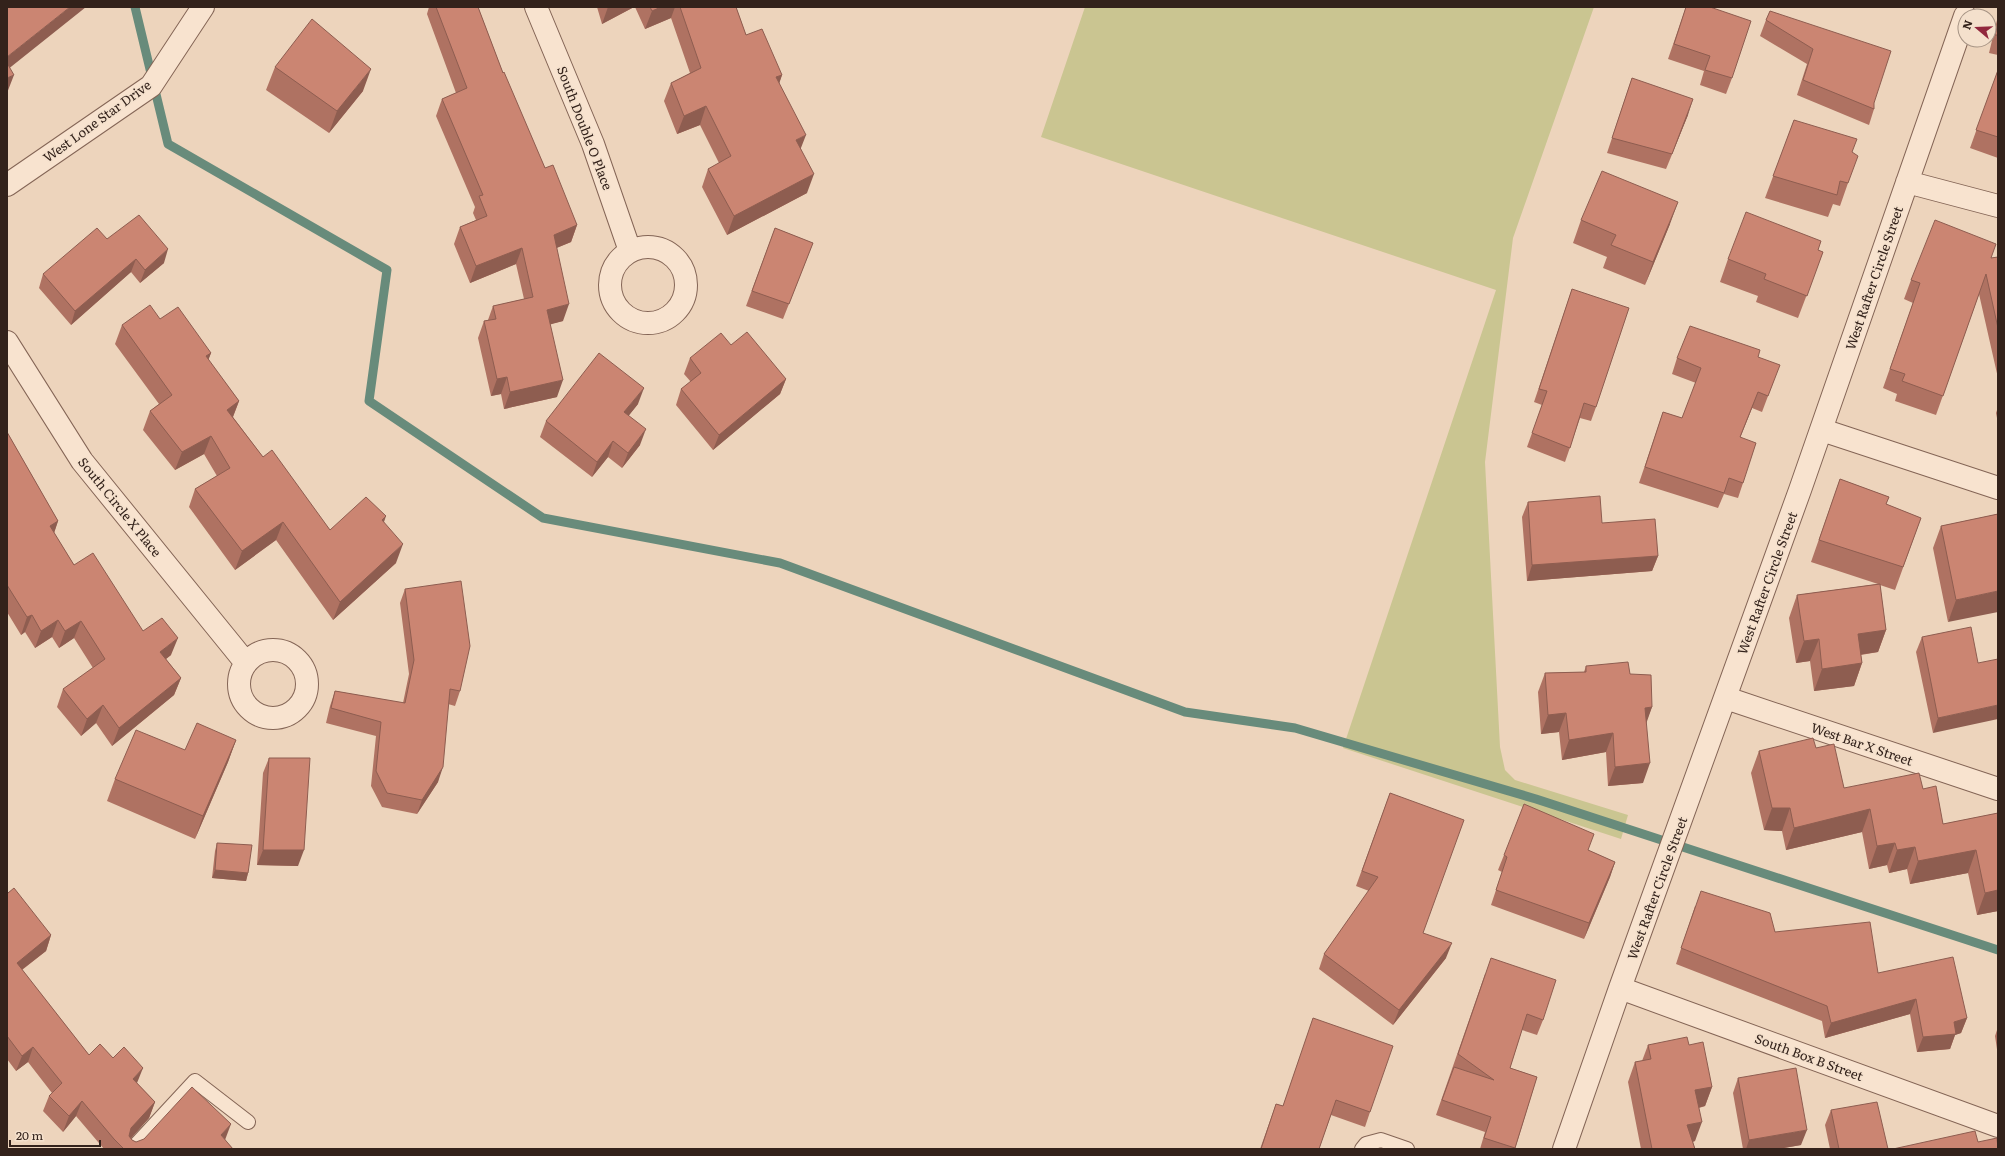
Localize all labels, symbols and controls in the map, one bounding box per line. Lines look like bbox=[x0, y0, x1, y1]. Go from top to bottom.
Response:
north arrow bbox=[1957, 8, 1997, 48]
text: N bbox=[1958, 17, 1976, 31]
street label: South Double O Place bbox=[553, 63, 618, 193]
street label: West Lone Star Drive bbox=[39, 75, 155, 166]
street label: West Rafter Circle Street bbox=[1840, 203, 1907, 352]
street label: South Circle X Place bbox=[74, 453, 167, 561]
street label: West Rafter Circle Street bbox=[1732, 508, 1802, 657]
street label: West Bar X Street bbox=[1809, 717, 1916, 770]
street label: West Rafter Circle Street bbox=[1622, 813, 1692, 962]
street label: South Box B Street bbox=[1752, 1028, 1867, 1085]
scale bar bbox=[10, 1122, 100, 1148]
text: 20 m bbox=[16, 1126, 43, 1144]

